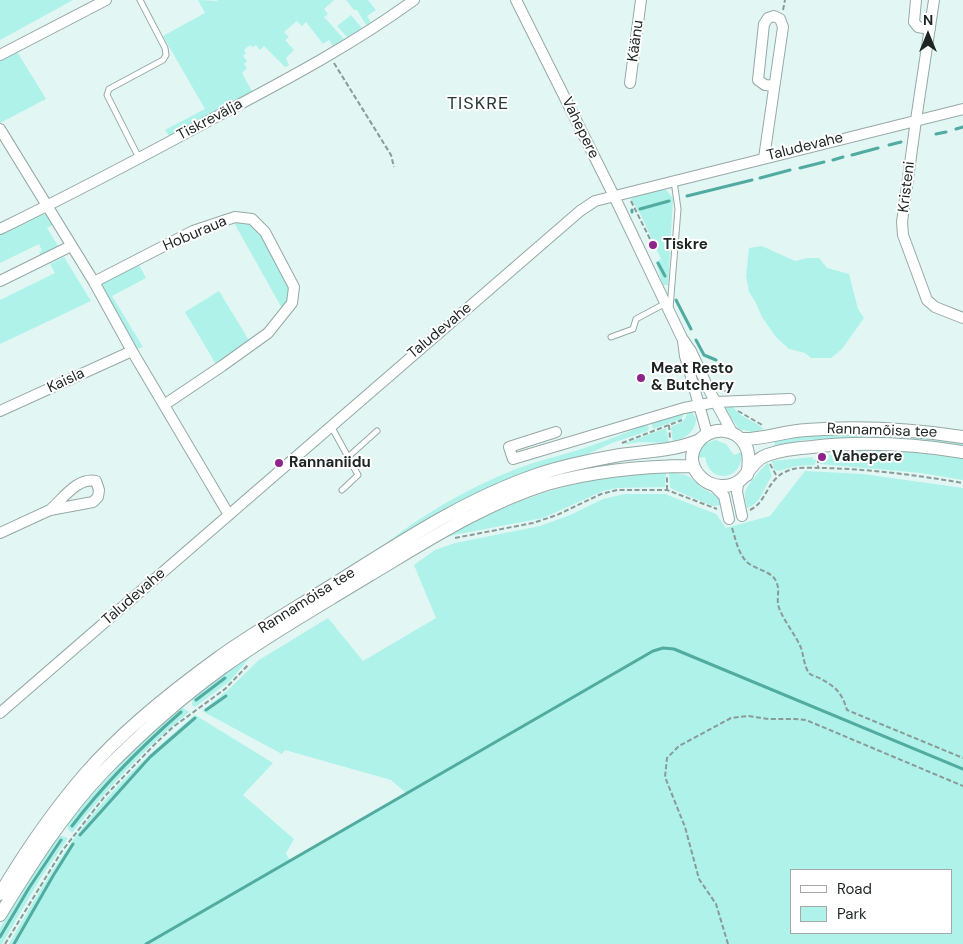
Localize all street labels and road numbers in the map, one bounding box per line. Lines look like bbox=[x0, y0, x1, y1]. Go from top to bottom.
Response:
street label: Käänu bbox=[624, 19, 648, 63]
street label: Vahepere bbox=[557, 94, 603, 162]
street label: Tiskrevälja bbox=[174, 95, 246, 145]
street label: Taludevahe bbox=[765, 129, 845, 165]
street label: Kristeni bbox=[895, 160, 919, 214]
street label: Hoburaua bbox=[160, 213, 230, 255]
street label: Taludevahe bbox=[404, 299, 476, 363]
street label: Kaisla bbox=[44, 365, 88, 397]
street label: Rannamõisa tee bbox=[826, 420, 938, 442]
street label: Rannamõisa tee bbox=[255, 564, 359, 638]
street label: Taludevahe bbox=[99, 565, 169, 629]

